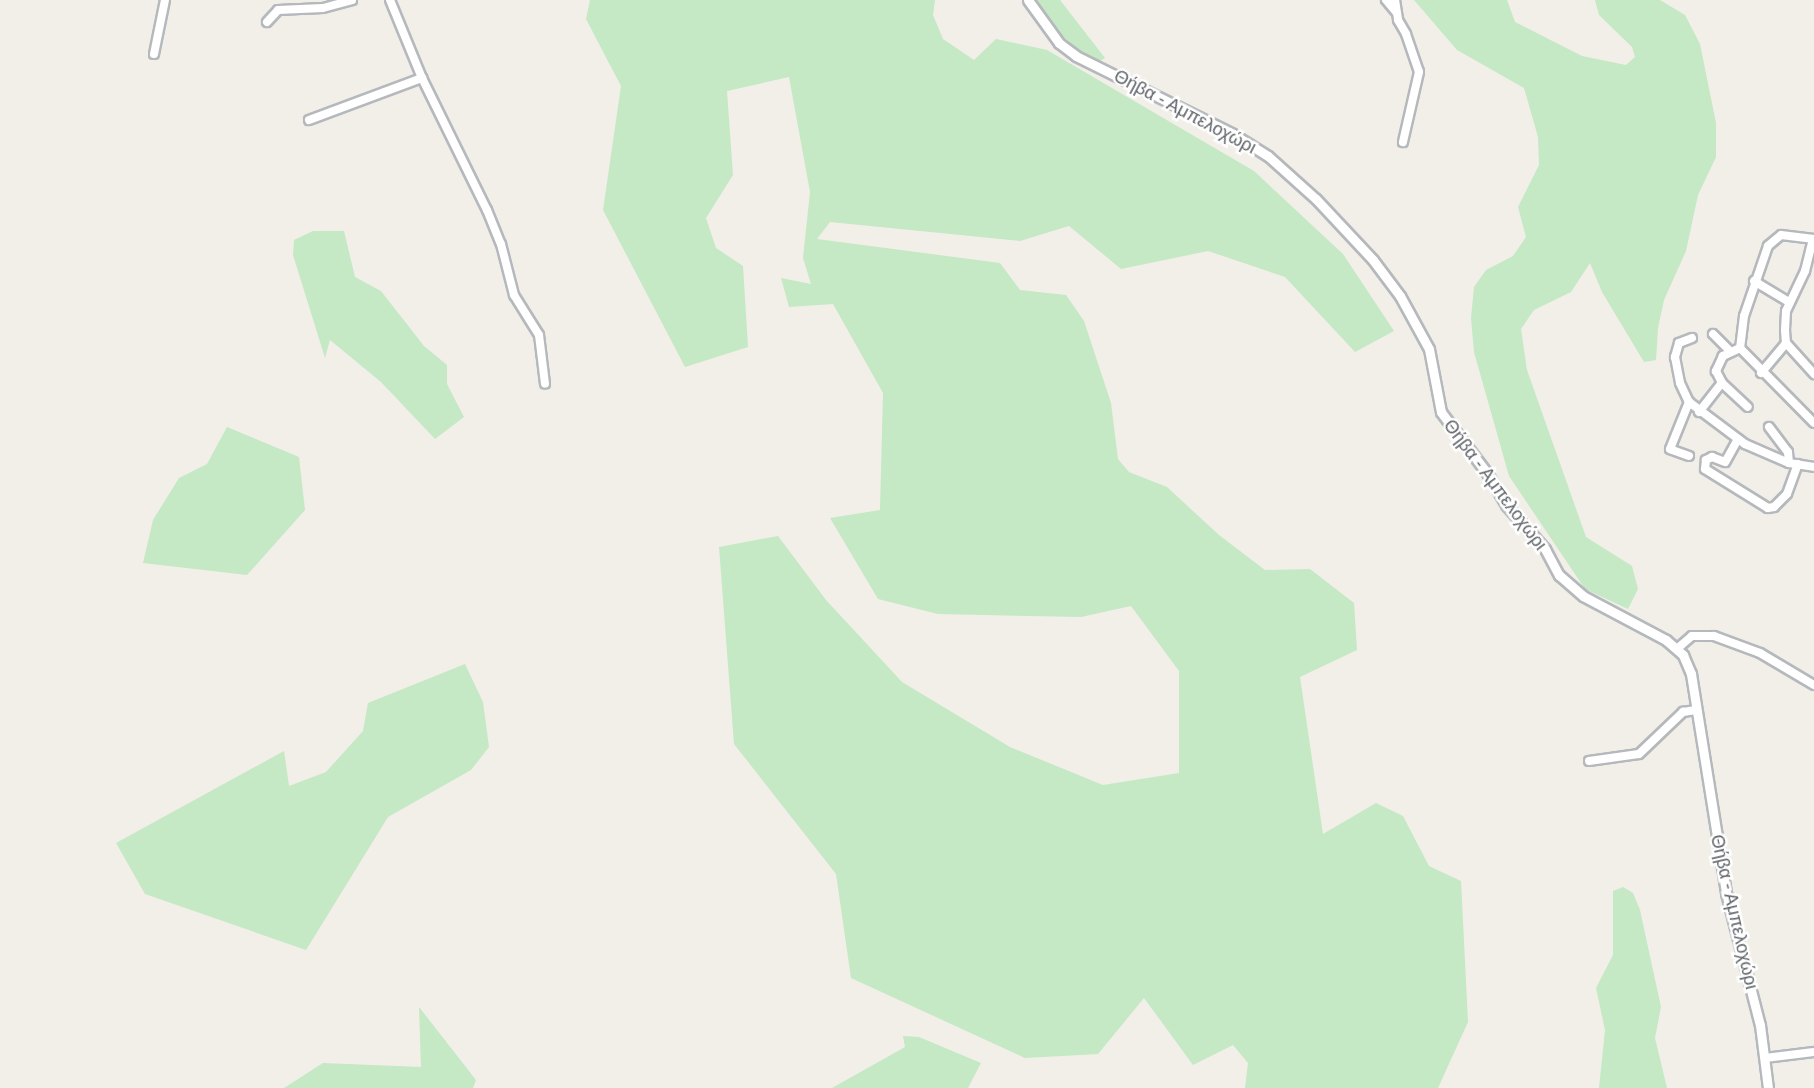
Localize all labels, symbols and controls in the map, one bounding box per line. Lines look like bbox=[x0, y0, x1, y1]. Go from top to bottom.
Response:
street label: Θήβα - Αμπελοχώρι bbox=[1110, 65, 1260, 159]
street label: Θήβα - Αμπελοχώρι bbox=[1439, 415, 1551, 555]
street label: Θήβα - Αμπελοχώρι bbox=[1706, 832, 1762, 992]

